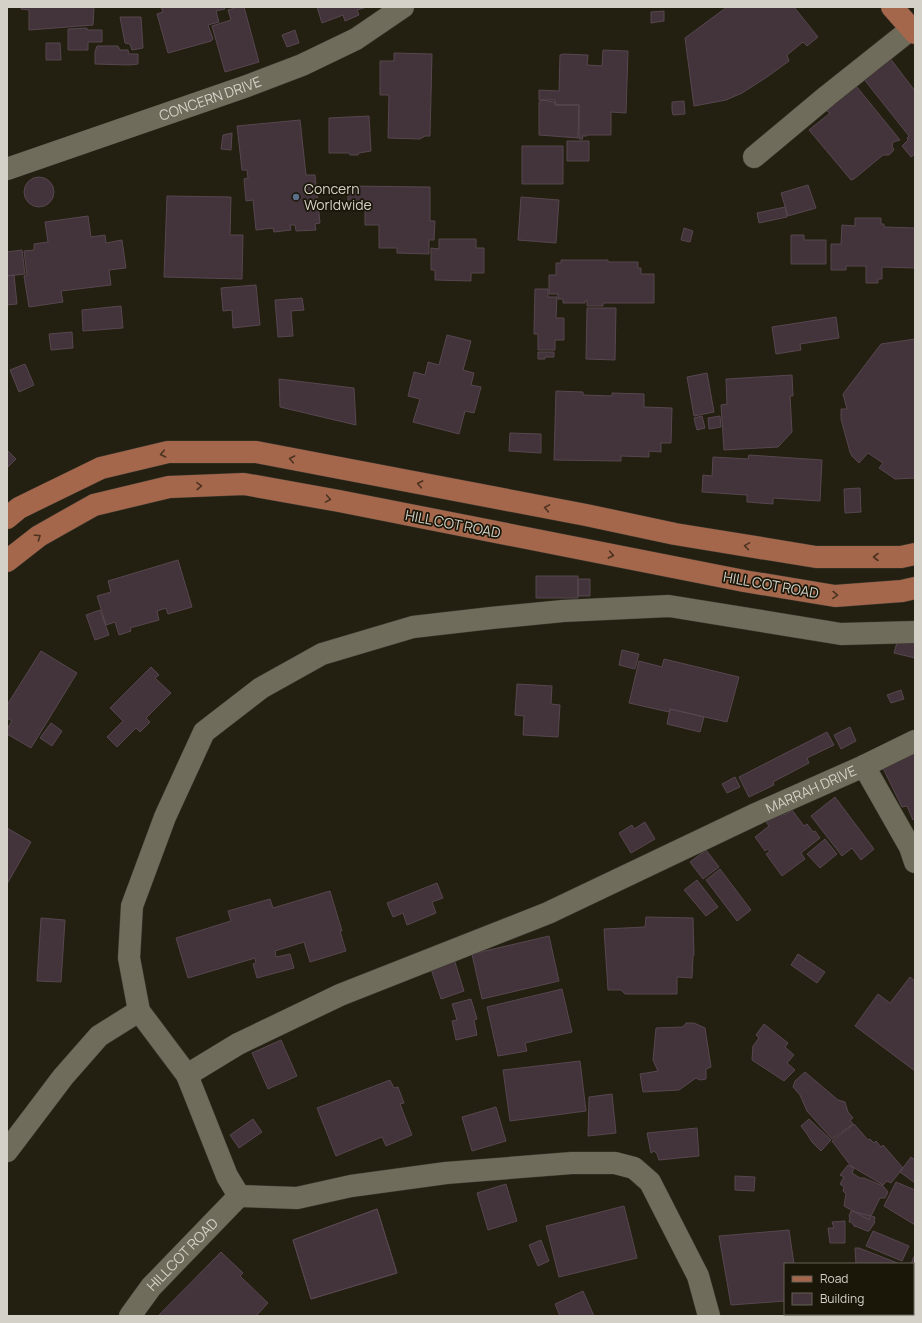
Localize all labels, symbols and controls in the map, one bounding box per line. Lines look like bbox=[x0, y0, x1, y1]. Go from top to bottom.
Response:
street label: CONCERN DRIVE bbox=[156, 71, 264, 125]
place label: Concern Worldwide bbox=[304, 179, 372, 214]
marker: Concern Worldwide bbox=[291, 192, 301, 202]
one-way arrow bbox=[160, 449, 166, 457]
one-way arrow bbox=[289, 455, 295, 464]
one-way arrow bbox=[416, 480, 423, 488]
one-way arrow bbox=[196, 482, 202, 490]
one-way arrow bbox=[325, 494, 331, 503]
one-way arrow bbox=[544, 504, 550, 512]
street label: HILL COT ROAD bbox=[404, 505, 502, 542]
one-way arrow bbox=[34, 534, 41, 542]
one-way arrow bbox=[744, 542, 750, 551]
one-way arrow bbox=[608, 550, 614, 558]
one-way arrow bbox=[873, 553, 879, 561]
street label: HILL COT ROAD bbox=[722, 567, 820, 602]
one-way arrow bbox=[832, 591, 838, 599]
street label: MARRAH DRIVE bbox=[762, 761, 859, 817]
street label: HILLCOT ROAD bbox=[142, 1213, 222, 1295]
legend bbox=[784, 1263, 914, 1315]
text: Road bbox=[820, 1270, 848, 1287]
text: Building bbox=[820, 1290, 864, 1307]

